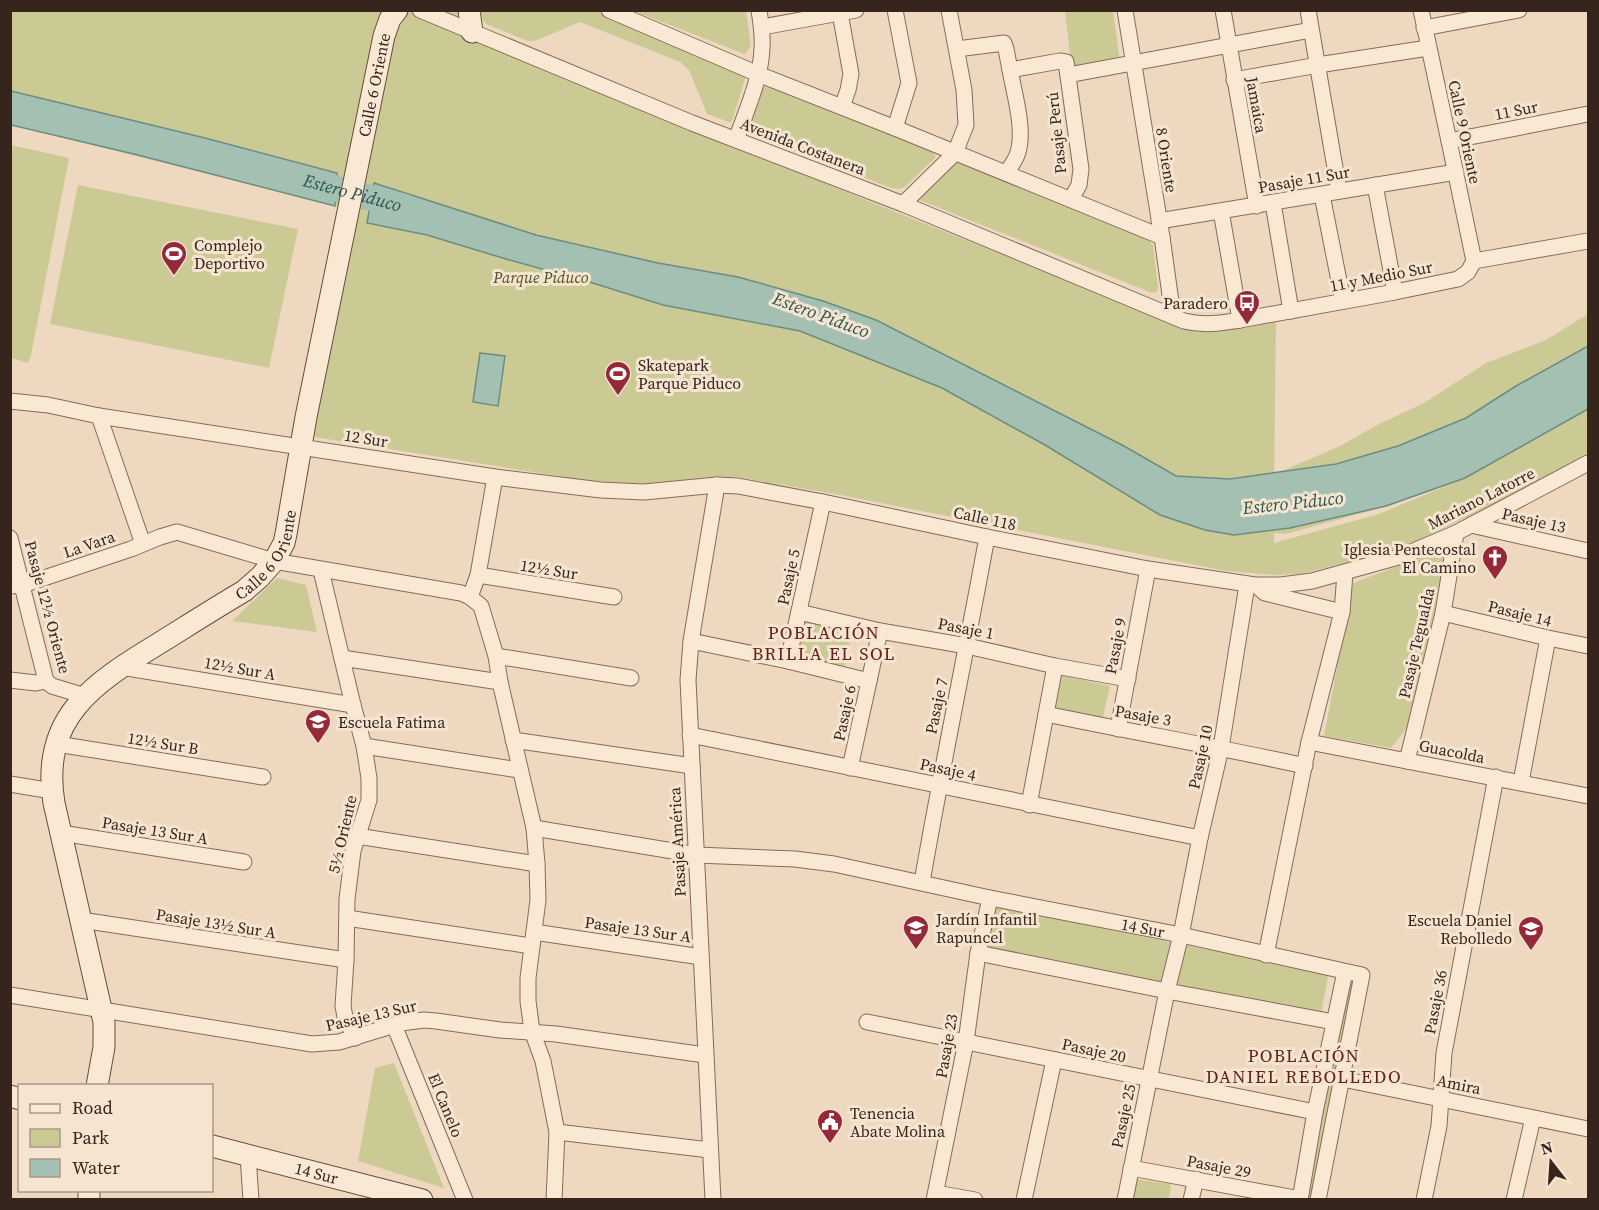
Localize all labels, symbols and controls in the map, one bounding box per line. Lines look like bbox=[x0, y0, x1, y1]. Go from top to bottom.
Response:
street label: Calle 6 Oriente bbox=[353, 31, 395, 139]
street label: Jamaica bbox=[1241, 74, 1273, 136]
street label: Calle 9 Oriente bbox=[1443, 78, 1487, 186]
street label: Pasaje Perú bbox=[1041, 91, 1071, 175]
street label: 11 Sur bbox=[1492, 95, 1540, 125]
street label: Avenida Costanera bbox=[737, 112, 870, 180]
street label: 8 Oriente bbox=[1151, 126, 1183, 194]
street label: Pasaje 11 Sur bbox=[1256, 160, 1352, 198]
water label: Estero Piduco bbox=[299, 167, 405, 218]
place label: Complejo Deportivo bbox=[194, 234, 265, 274]
sports icon: Complejo Deportivo bbox=[159, 239, 189, 277]
street label: 11 y Medio Sur bbox=[1328, 255, 1435, 297]
park label: Parque Piduco bbox=[492, 266, 589, 288]
water label: Estero Piduco bbox=[768, 285, 873, 344]
bus stop icon: Paradero bbox=[1232, 288, 1262, 326]
place label: Paradero bbox=[1163, 292, 1228, 314]
place label: Skatepark Parque Piduco bbox=[638, 354, 741, 394]
sports icon: Skatepark Parque Piduco bbox=[603, 359, 633, 397]
street label: 12 Sur bbox=[343, 424, 390, 452]
street label: Mariano Latorre bbox=[1424, 462, 1538, 534]
water label: Estero Piduco bbox=[1240, 485, 1345, 520]
street label: Calle 118 bbox=[952, 501, 1018, 535]
street label: Pasaje 13 bbox=[1500, 502, 1568, 538]
street label: Calle 6 Oriente bbox=[231, 508, 301, 605]
street label: La Vara bbox=[60, 525, 119, 563]
street label: Pasaje 12½ Oriente bbox=[20, 538, 76, 676]
place label: Iglesia Pentecostal El Camino bbox=[1344, 538, 1476, 578]
church icon: Iglesia Pentecostal El Camino bbox=[1480, 543, 1510, 581]
street label: Pasaje 5 bbox=[771, 547, 805, 607]
street label: 12½ Sur bbox=[519, 554, 580, 584]
street label: Pasaje Tegualda bbox=[1393, 585, 1440, 701]
street label: Pasaje 14 bbox=[1486, 594, 1554, 632]
street label: Pasaje 1 bbox=[936, 612, 996, 644]
street label: Pasaje 9 bbox=[1099, 616, 1131, 676]
district label: POBLACIÓN BRILLA EL SOL bbox=[752, 620, 896, 666]
street label: 12½ Sur A bbox=[202, 651, 278, 685]
street label: Pasaje 7 bbox=[919, 676, 953, 736]
street label: Pasaje 6 bbox=[827, 683, 861, 743]
street label: Pasaje 3 bbox=[1113, 699, 1173, 731]
school or university icon: Escuela Fatima bbox=[303, 707, 333, 745]
place label: Escuela Fatima bbox=[338, 711, 446, 733]
street label: Pasaje 10 bbox=[1182, 723, 1218, 791]
street label: 12½ Sur B bbox=[126, 727, 200, 759]
street label: Guacolda bbox=[1417, 734, 1488, 768]
street label: Pasaje 4 bbox=[918, 752, 978, 786]
street label: Pasaje América bbox=[663, 786, 691, 897]
street label: 5½ Oriente bbox=[322, 793, 362, 875]
street label: Pasaje 13 Sur A bbox=[100, 811, 210, 849]
street label: Pasaje 13½ Sur A bbox=[154, 903, 278, 943]
place label: Jardín Infantil Rapuncel bbox=[935, 908, 1037, 948]
place label: Escuela Daniel Rebolledo bbox=[1407, 909, 1512, 949]
street label: Pasaje 13 Sur A bbox=[583, 911, 693, 947]
school or university icon: Jardín Infantil Rapuncel bbox=[901, 913, 931, 951]
street label: 14 Sur bbox=[1119, 913, 1167, 943]
school or university icon: Escuela Daniel Rebolledo bbox=[1516, 914, 1546, 952]
street label: Pasaje 36 bbox=[1418, 968, 1452, 1036]
street label: Pasaje 13 Sur bbox=[323, 994, 419, 1036]
street label: Pasaje 23 bbox=[930, 1012, 962, 1080]
street label: Pasaje 20 bbox=[1060, 1032, 1128, 1068]
district label: POBLACIÓN DANIEL REBOLLEDO bbox=[1206, 1043, 1402, 1089]
street label: Amira bbox=[1435, 1069, 1484, 1100]
street label: El Canelo bbox=[423, 1070, 469, 1141]
street label: Pasaje 25 bbox=[1105, 1082, 1141, 1150]
legend bbox=[18, 1084, 213, 1192]
text: Road bbox=[72, 1095, 113, 1120]
place label: Tenencia Abate Molina bbox=[850, 1102, 946, 1142]
public building icon: Tenencia Abate Molina bbox=[815, 1107, 845, 1145]
text: Park bbox=[72, 1125, 109, 1150]
north arrow bbox=[1521, 1132, 1581, 1192]
text: N bbox=[1538, 1135, 1556, 1160]
street label: Pasaje 29 bbox=[1185, 1149, 1253, 1183]
text: Water bbox=[72, 1155, 120, 1180]
street label: 14 Sur bbox=[293, 1157, 341, 1189]

